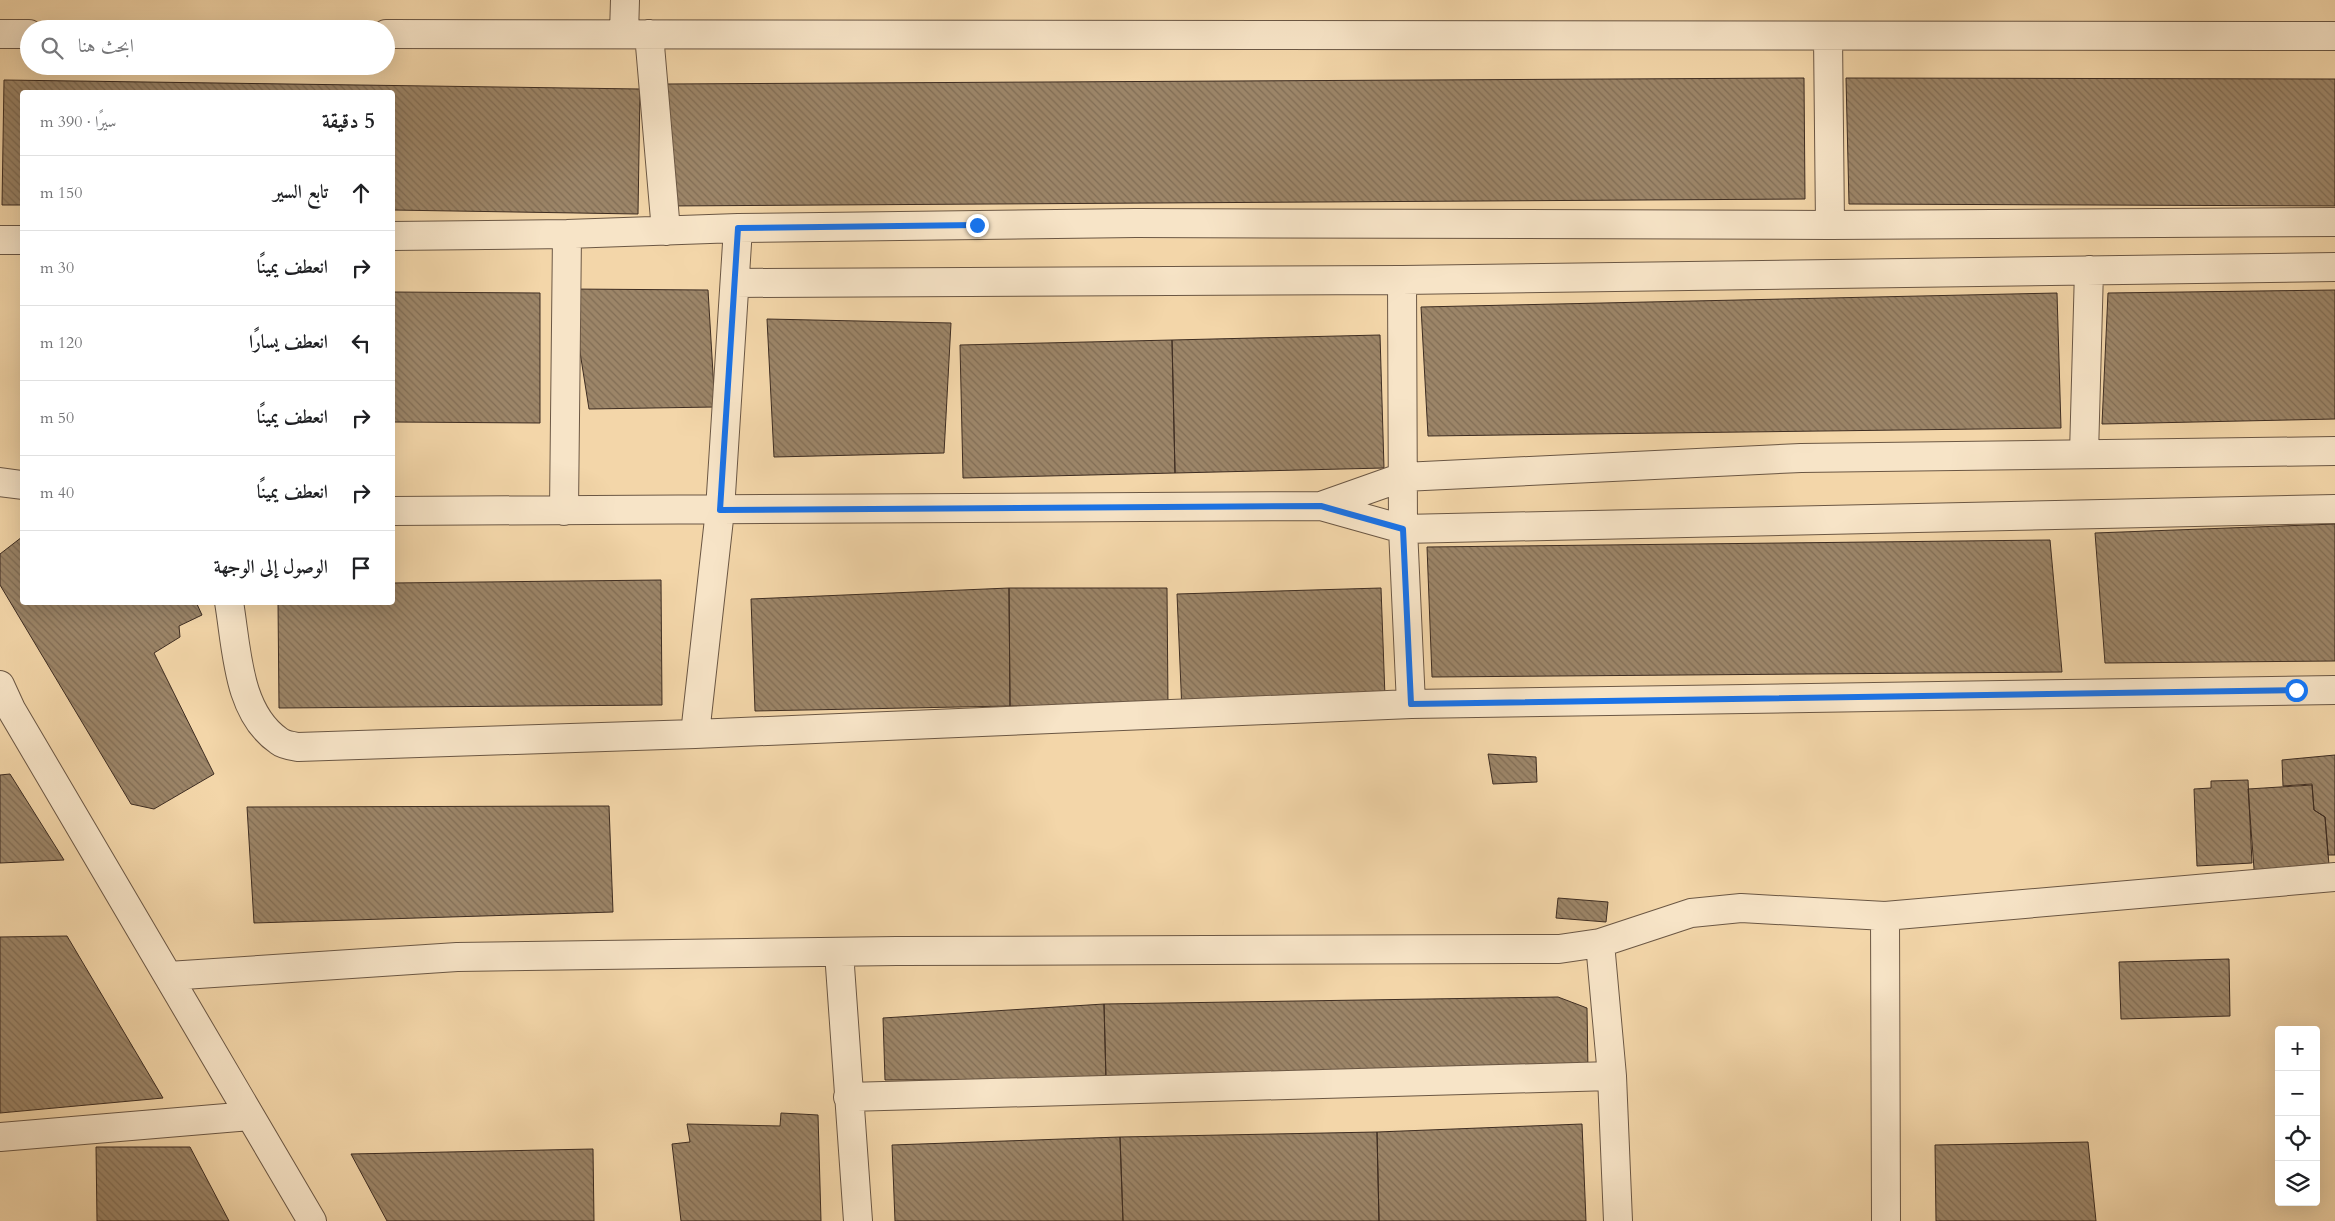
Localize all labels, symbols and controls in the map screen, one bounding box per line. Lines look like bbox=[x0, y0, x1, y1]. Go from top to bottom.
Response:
search box bbox=[20, 20, 395, 75]
text: ابحث هنا bbox=[78, 33, 134, 59]
icon: search bbox=[38, 34, 66, 62]
text: 5 دقيقة bbox=[322, 107, 375, 136]
text: سيرًا · 390 m bbox=[40, 111, 116, 133]
text: تابع السير bbox=[273, 179, 328, 205]
icon: ahead bbox=[347, 179, 375, 207]
text: 150 m bbox=[40, 182, 82, 204]
route end bbox=[966, 214, 989, 237]
text: انعطف يمينًا bbox=[257, 254, 328, 280]
icon: right bbox=[347, 254, 375, 282]
text: 30 m bbox=[40, 257, 74, 279]
text: انعطف يسارًا bbox=[249, 329, 328, 355]
icon: left bbox=[347, 329, 375, 357]
text: 120 m bbox=[40, 332, 82, 354]
text: انعطف يمينًا bbox=[257, 404, 328, 430]
icon: right bbox=[347, 404, 375, 432]
text: 50 m bbox=[40, 407, 74, 429]
text: انعطف يمينًا bbox=[257, 479, 328, 505]
icon: right bbox=[347, 479, 375, 507]
text: 40 m bbox=[40, 482, 74, 504]
text: الوصول إلى الوجهة bbox=[214, 554, 328, 580]
icon: arrive bbox=[347, 554, 375, 582]
route start bbox=[2285, 679, 2308, 702]
map controls bbox=[2275, 1026, 2320, 1206]
button: + bbox=[2275, 1026, 2320, 1071]
button: − bbox=[2275, 1071, 2320, 1116]
button: locate bbox=[2275, 1116, 2320, 1161]
button: layers bbox=[2275, 1161, 2320, 1206]

